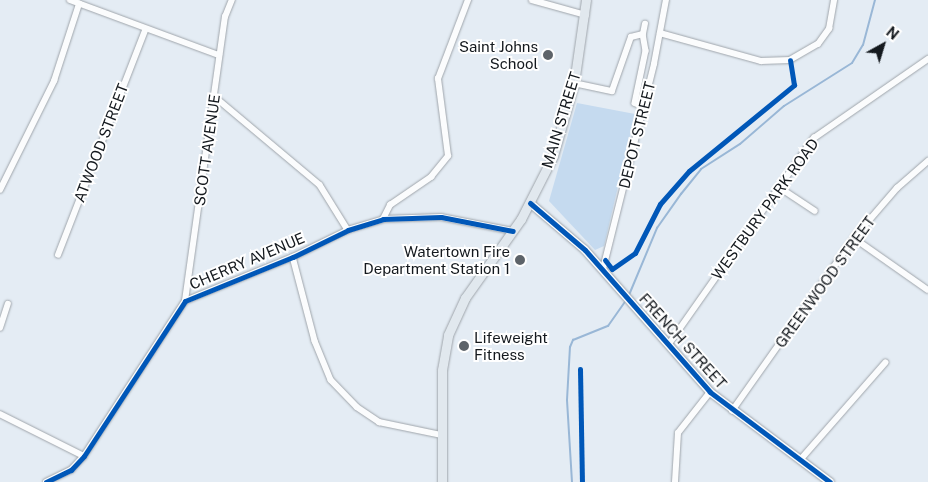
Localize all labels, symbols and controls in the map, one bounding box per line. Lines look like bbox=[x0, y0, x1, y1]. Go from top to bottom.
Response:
north arrow bbox=[858, 20, 908, 70]
text: N bbox=[883, 24, 902, 43]
place label: Saint Johns School bbox=[459, 37, 538, 72]
marker: Saint Johns School bbox=[542, 49, 554, 61]
street label: MAIN STREET bbox=[538, 70, 584, 170]
street label: DEPOT STREET bbox=[615, 80, 659, 190]
street label: ATWOOD STREET bbox=[70, 81, 132, 205]
street label: SCOTT AVENUE bbox=[190, 93, 224, 207]
street label: WESTBURY PARK ROAD bbox=[708, 135, 822, 283]
street label: GREENWOOD STREET bbox=[771, 213, 879, 351]
street label: CHERRY AVENUE bbox=[187, 229, 307, 293]
place label: Watertown Fire Department Station 1 bbox=[363, 242, 510, 277]
marker: Watertown Fire Department Station 1 bbox=[514, 254, 526, 266]
street label: FRENCH STREET bbox=[636, 290, 730, 392]
place label: Lifeweight Fitness bbox=[474, 328, 548, 363]
marker: Lifeweight Fitness bbox=[458, 340, 470, 352]

